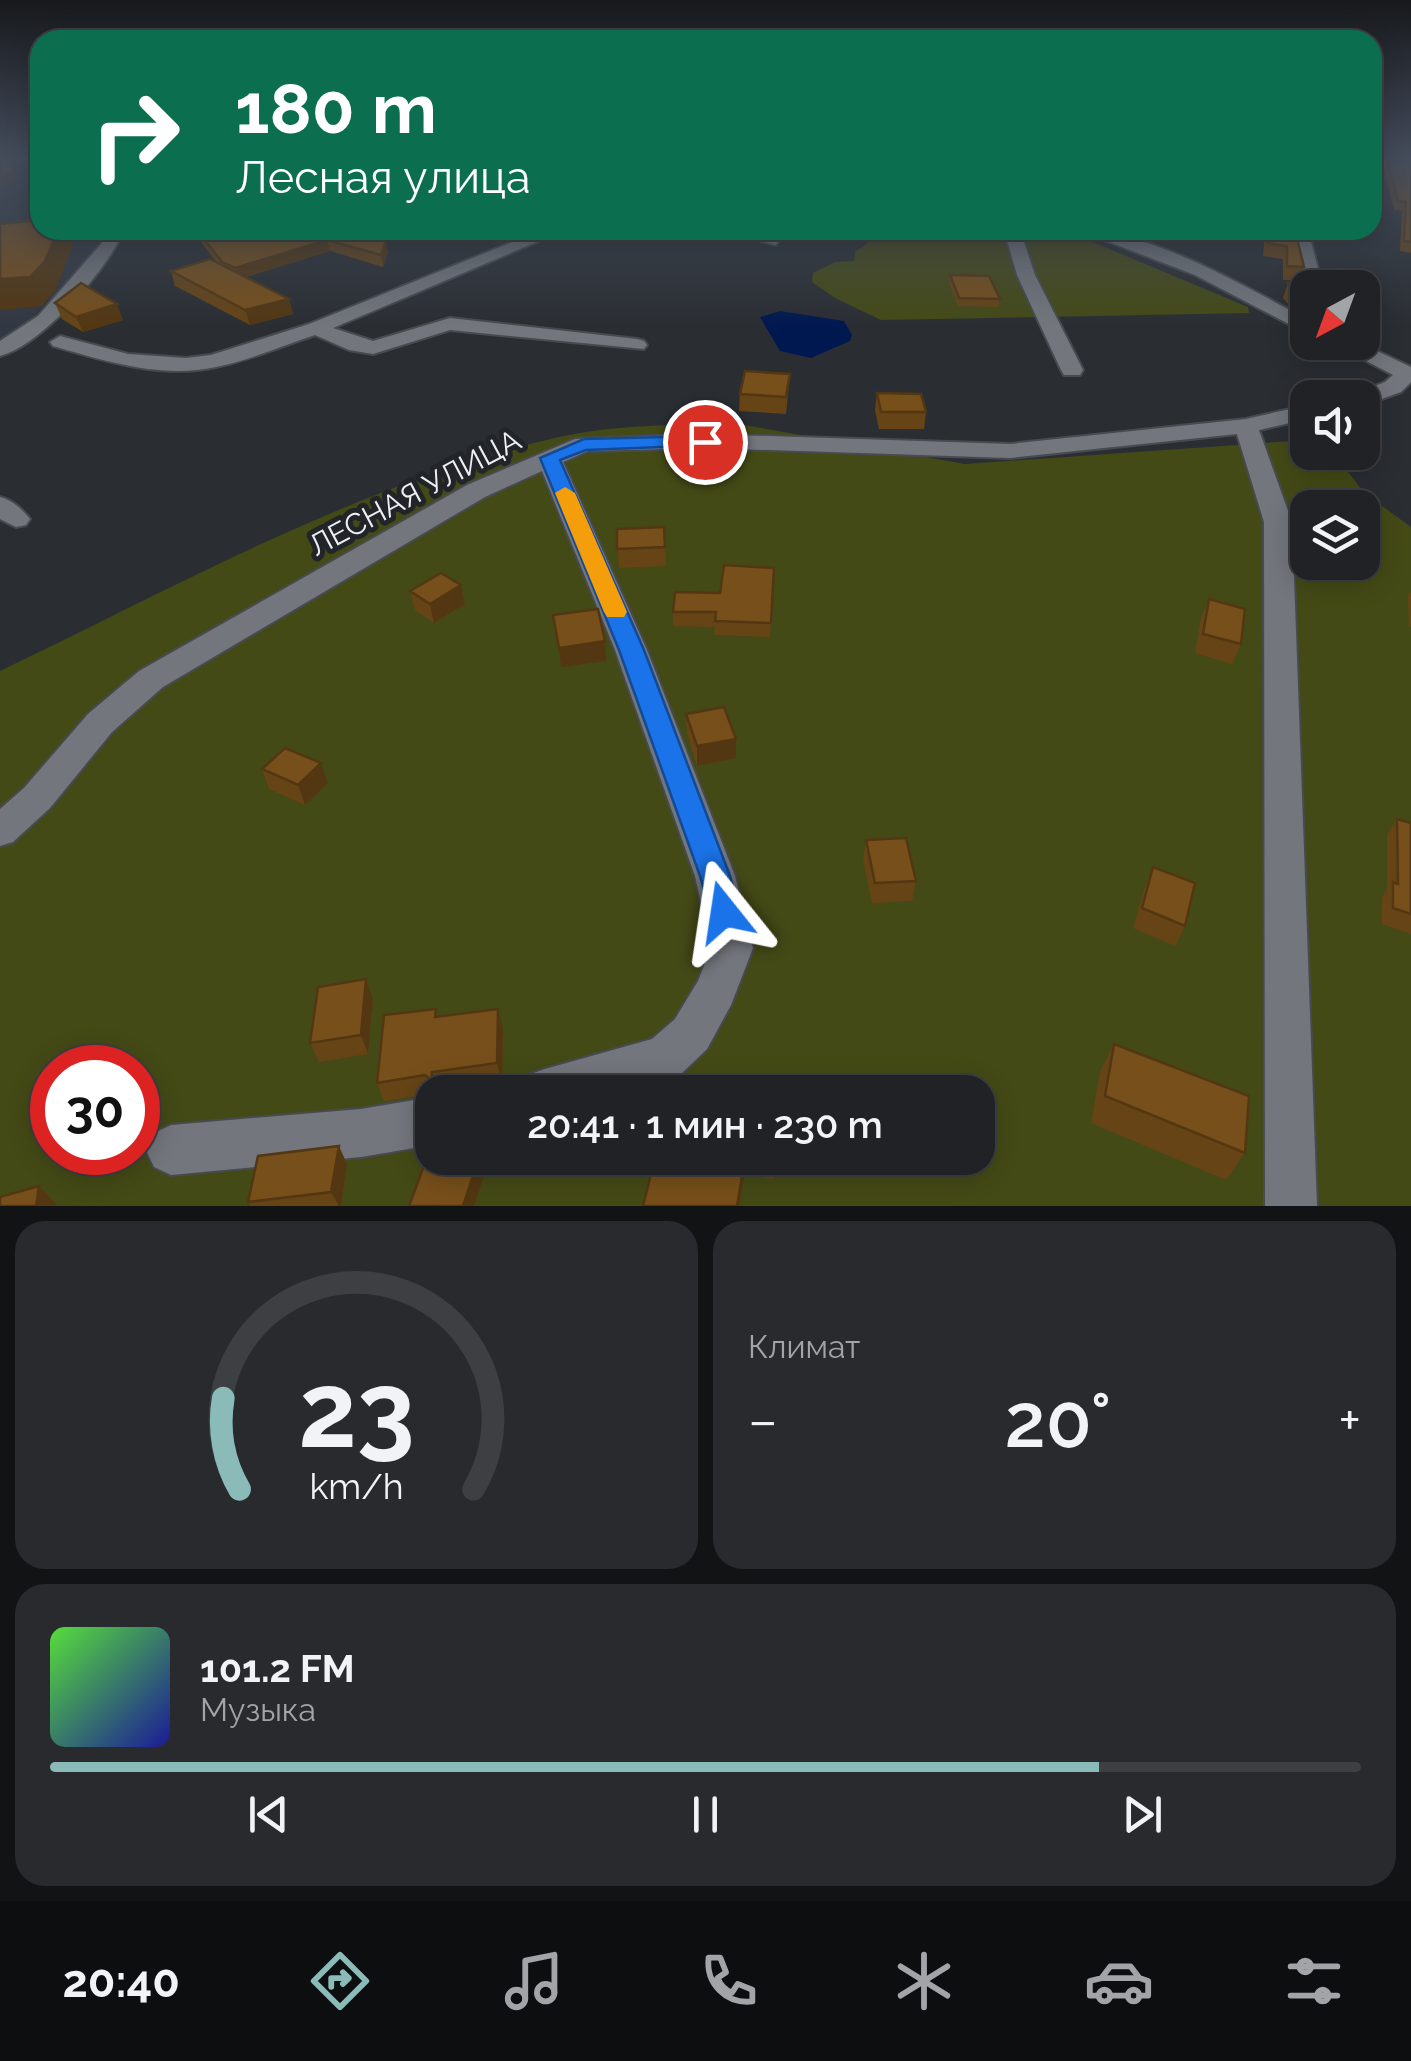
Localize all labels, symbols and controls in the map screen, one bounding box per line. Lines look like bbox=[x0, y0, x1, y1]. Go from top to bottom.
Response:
text: 180 m bbox=[235, 67, 437, 149]
icon: right bbox=[70, 70, 200, 200]
text: Лесная улица bbox=[235, 151, 530, 204]
north arrow bbox=[1290, 270, 1380, 360]
map controls bbox=[1290, 270, 1380, 580]
button: sound bbox=[1290, 380, 1380, 470]
pin bbox=[663, 400, 748, 485]
icon: arrive bbox=[678, 415, 733, 470]
street label: ЛЕСНАЯ УЛИЦА bbox=[303, 422, 527, 563]
button: layers bbox=[1290, 490, 1380, 580]
position arrow bbox=[672, 860, 776, 964]
speed limit sign: 30 bbox=[30, 1045, 160, 1175]
text: 20:41 · 1 мин · 230 m bbox=[527, 1102, 883, 1147]
text: Климат bbox=[748, 1328, 860, 1365]
text: 23 bbox=[298, 1349, 415, 1471]
text: 20° bbox=[1005, 1376, 1111, 1465]
text: − bbox=[748, 1388, 778, 1453]
text: + bbox=[1338, 1388, 1361, 1453]
text: km/h bbox=[309, 1465, 404, 1507]
text: 101.2 FM bbox=[200, 1646, 355, 1691]
text: Музыка bbox=[200, 1691, 316, 1728]
icon: previous bbox=[241, 1787, 296, 1842]
icon: pause bbox=[678, 1787, 733, 1842]
icon: next bbox=[1115, 1787, 1170, 1842]
icon: directions bbox=[305, 1946, 375, 2016]
icon: music bbox=[499, 1946, 569, 2016]
icon: phone bbox=[694, 1946, 764, 2016]
icon: climate bbox=[889, 1946, 959, 2016]
icon: car bbox=[1084, 1946, 1154, 2016]
icon: filters bbox=[1279, 1946, 1349, 2016]
text: 20:40 bbox=[62, 1955, 180, 2008]

